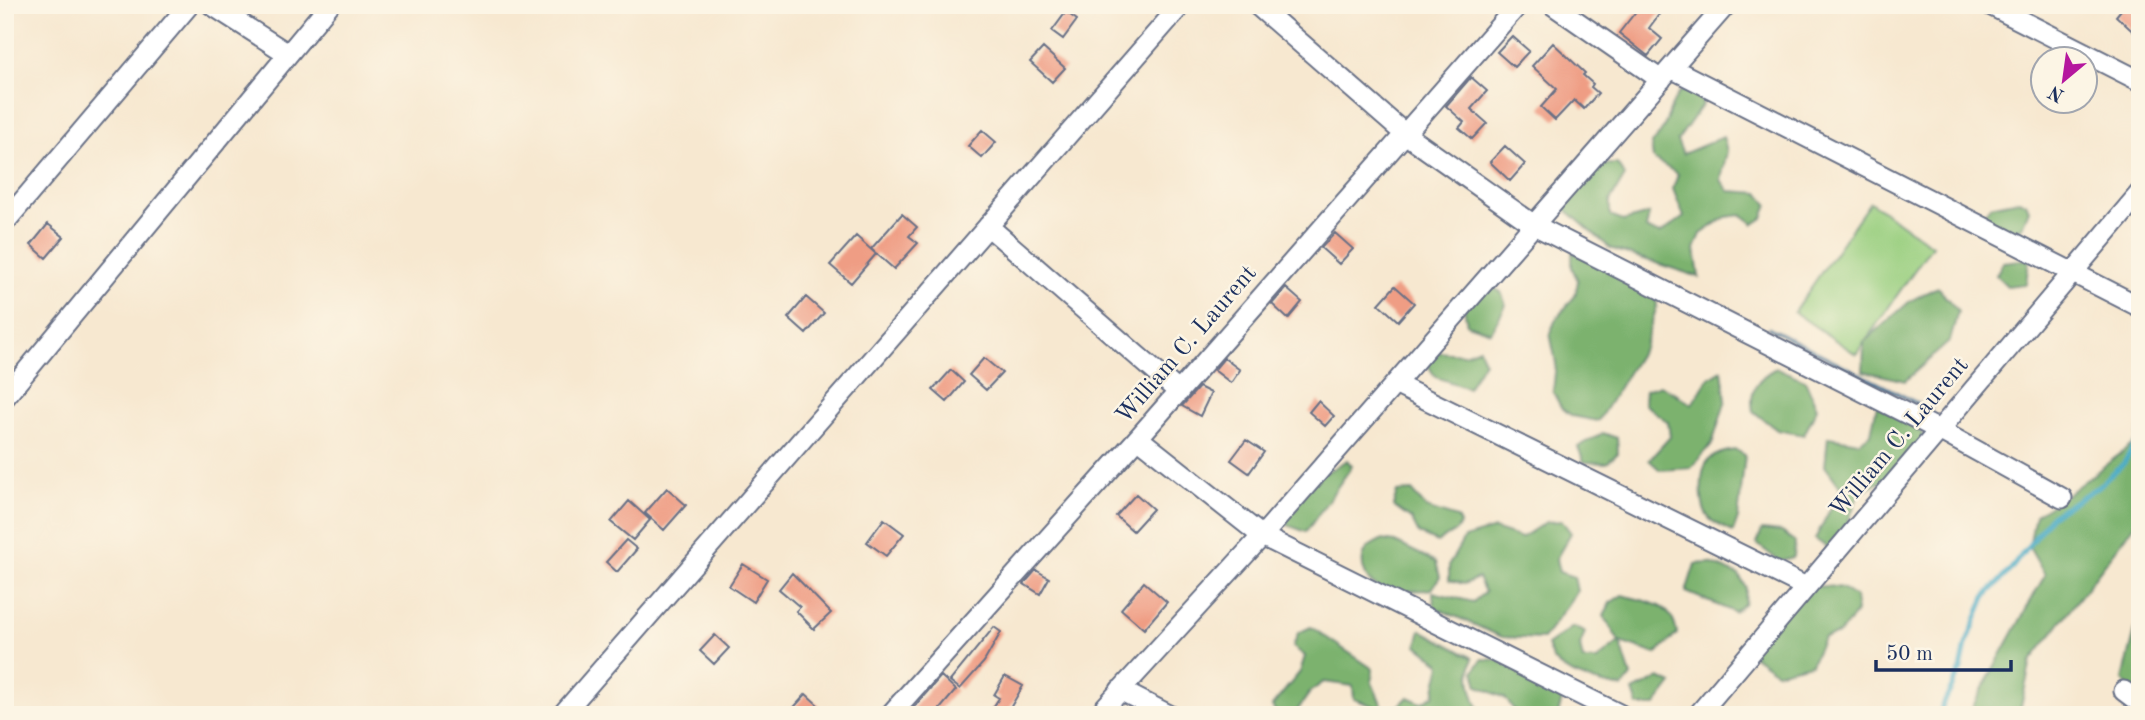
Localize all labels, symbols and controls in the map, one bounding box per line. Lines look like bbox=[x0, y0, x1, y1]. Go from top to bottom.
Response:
north arrow bbox=[2030, 46, 2100, 116]
text: N bbox=[2046, 81, 2068, 105]
street label: William C. Laurent bbox=[1112, 261, 1262, 429]
street label: William C. Laurent bbox=[1826, 353, 1974, 523]
scale bar bbox=[1876, 629, 2010, 673]
text: 50 m bbox=[1886, 644, 1933, 665]

